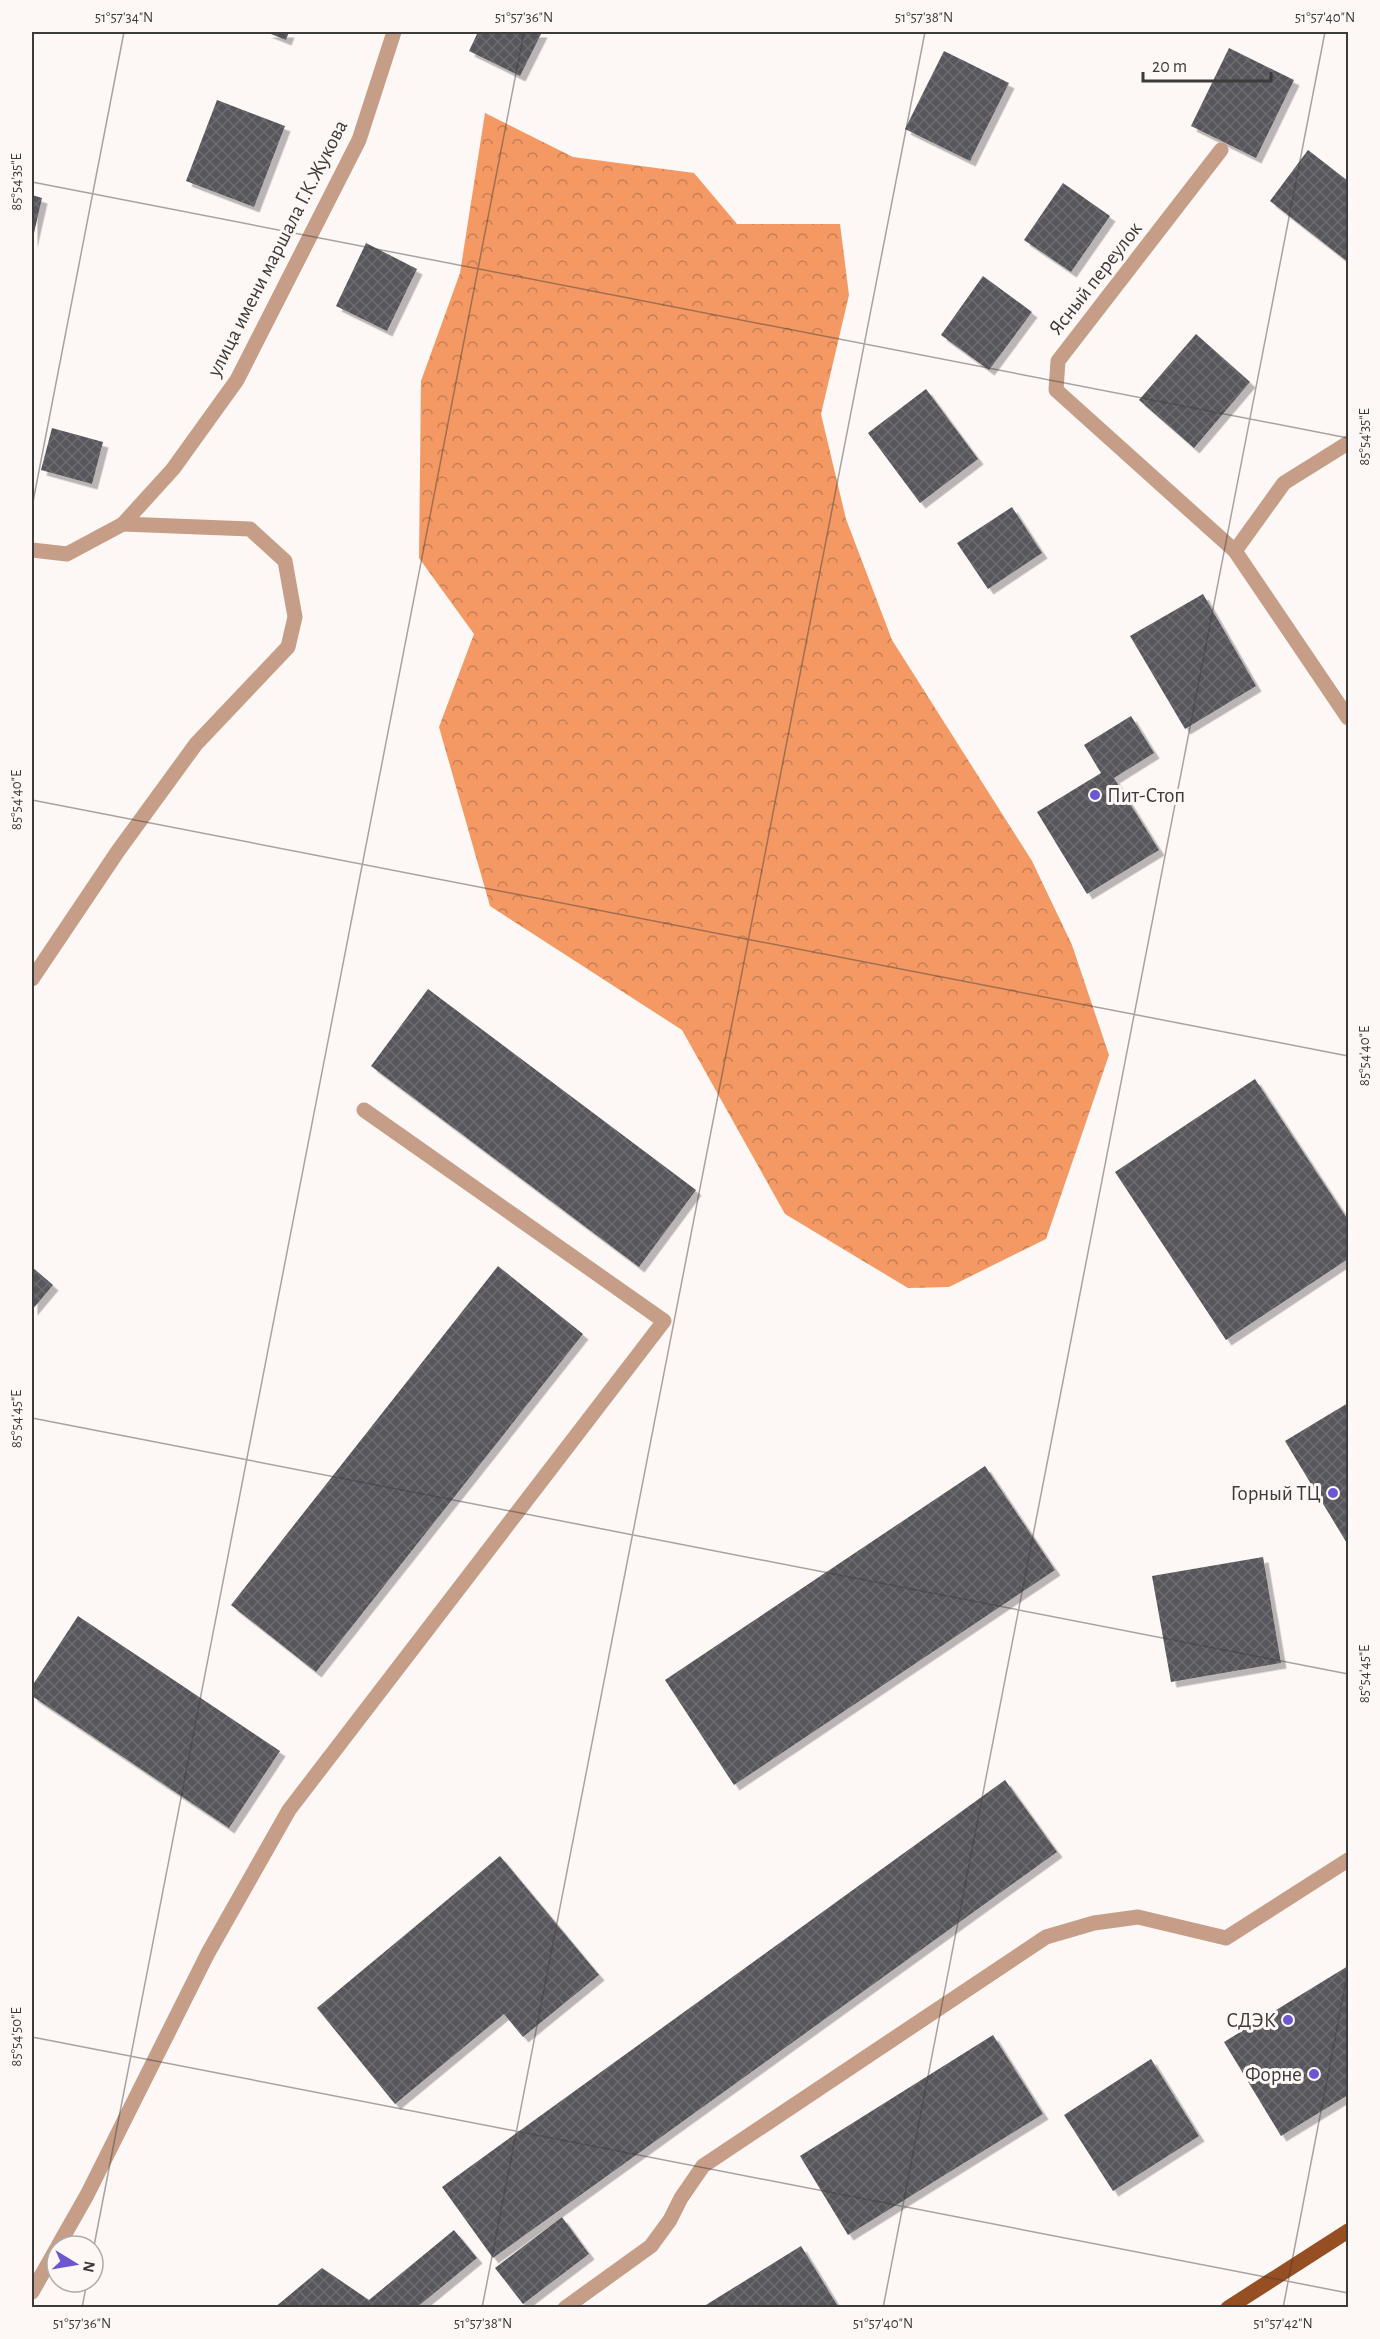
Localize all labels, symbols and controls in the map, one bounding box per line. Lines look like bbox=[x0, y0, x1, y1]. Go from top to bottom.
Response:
text: 51°57'34"N bbox=[95, 10, 153, 25]
text: 51°57'36"N bbox=[495, 10, 553, 25]
text: 51°57'38"N bbox=[895, 10, 953, 25]
text: 51°57'40"N bbox=[1295, 10, 1355, 25]
scale bar bbox=[1143, 45, 1270, 83]
text: 20 m bbox=[1152, 58, 1187, 76]
street label: улица имени маршала Г.К.Жукова bbox=[203, 116, 352, 381]
text: 85°54'35"E bbox=[9, 153, 24, 211]
street label: Ясный переулок bbox=[1045, 218, 1146, 339]
text: 85°54'35"E bbox=[1357, 408, 1372, 466]
text: 85°54'40"E bbox=[9, 770, 24, 830]
place label: Пит-Стоп bbox=[1107, 785, 1185, 806]
marker: Пит-Стоп bbox=[1088, 788, 1102, 802]
text: 85°54'40"E bbox=[1357, 1026, 1372, 1086]
text: 85°54'45"E bbox=[9, 1390, 24, 1448]
place label: Горный ТЦ bbox=[1230, 1483, 1321, 1504]
marker: Горный ТЦ bbox=[1326, 1486, 1340, 1500]
text: 85°54'45"E bbox=[1357, 1645, 1372, 1703]
text: 85°54'50"E bbox=[9, 2007, 24, 2067]
place label: СДЭК bbox=[1226, 2010, 1276, 2031]
marker: СДЭК bbox=[1281, 2013, 1295, 2027]
place label: Форне bbox=[1245, 2064, 1302, 2085]
marker: Форне bbox=[1307, 2067, 1321, 2081]
north arrow bbox=[45, 2234, 105, 2294]
text: N bbox=[80, 2260, 98, 2274]
text: 51°57'36"N bbox=[53, 2316, 111, 2331]
text: 51°57'38"N bbox=[454, 2316, 512, 2331]
text: 51°57'40"N bbox=[853, 2316, 913, 2331]
text: 51°57'42"N bbox=[1253, 2316, 1313, 2331]

